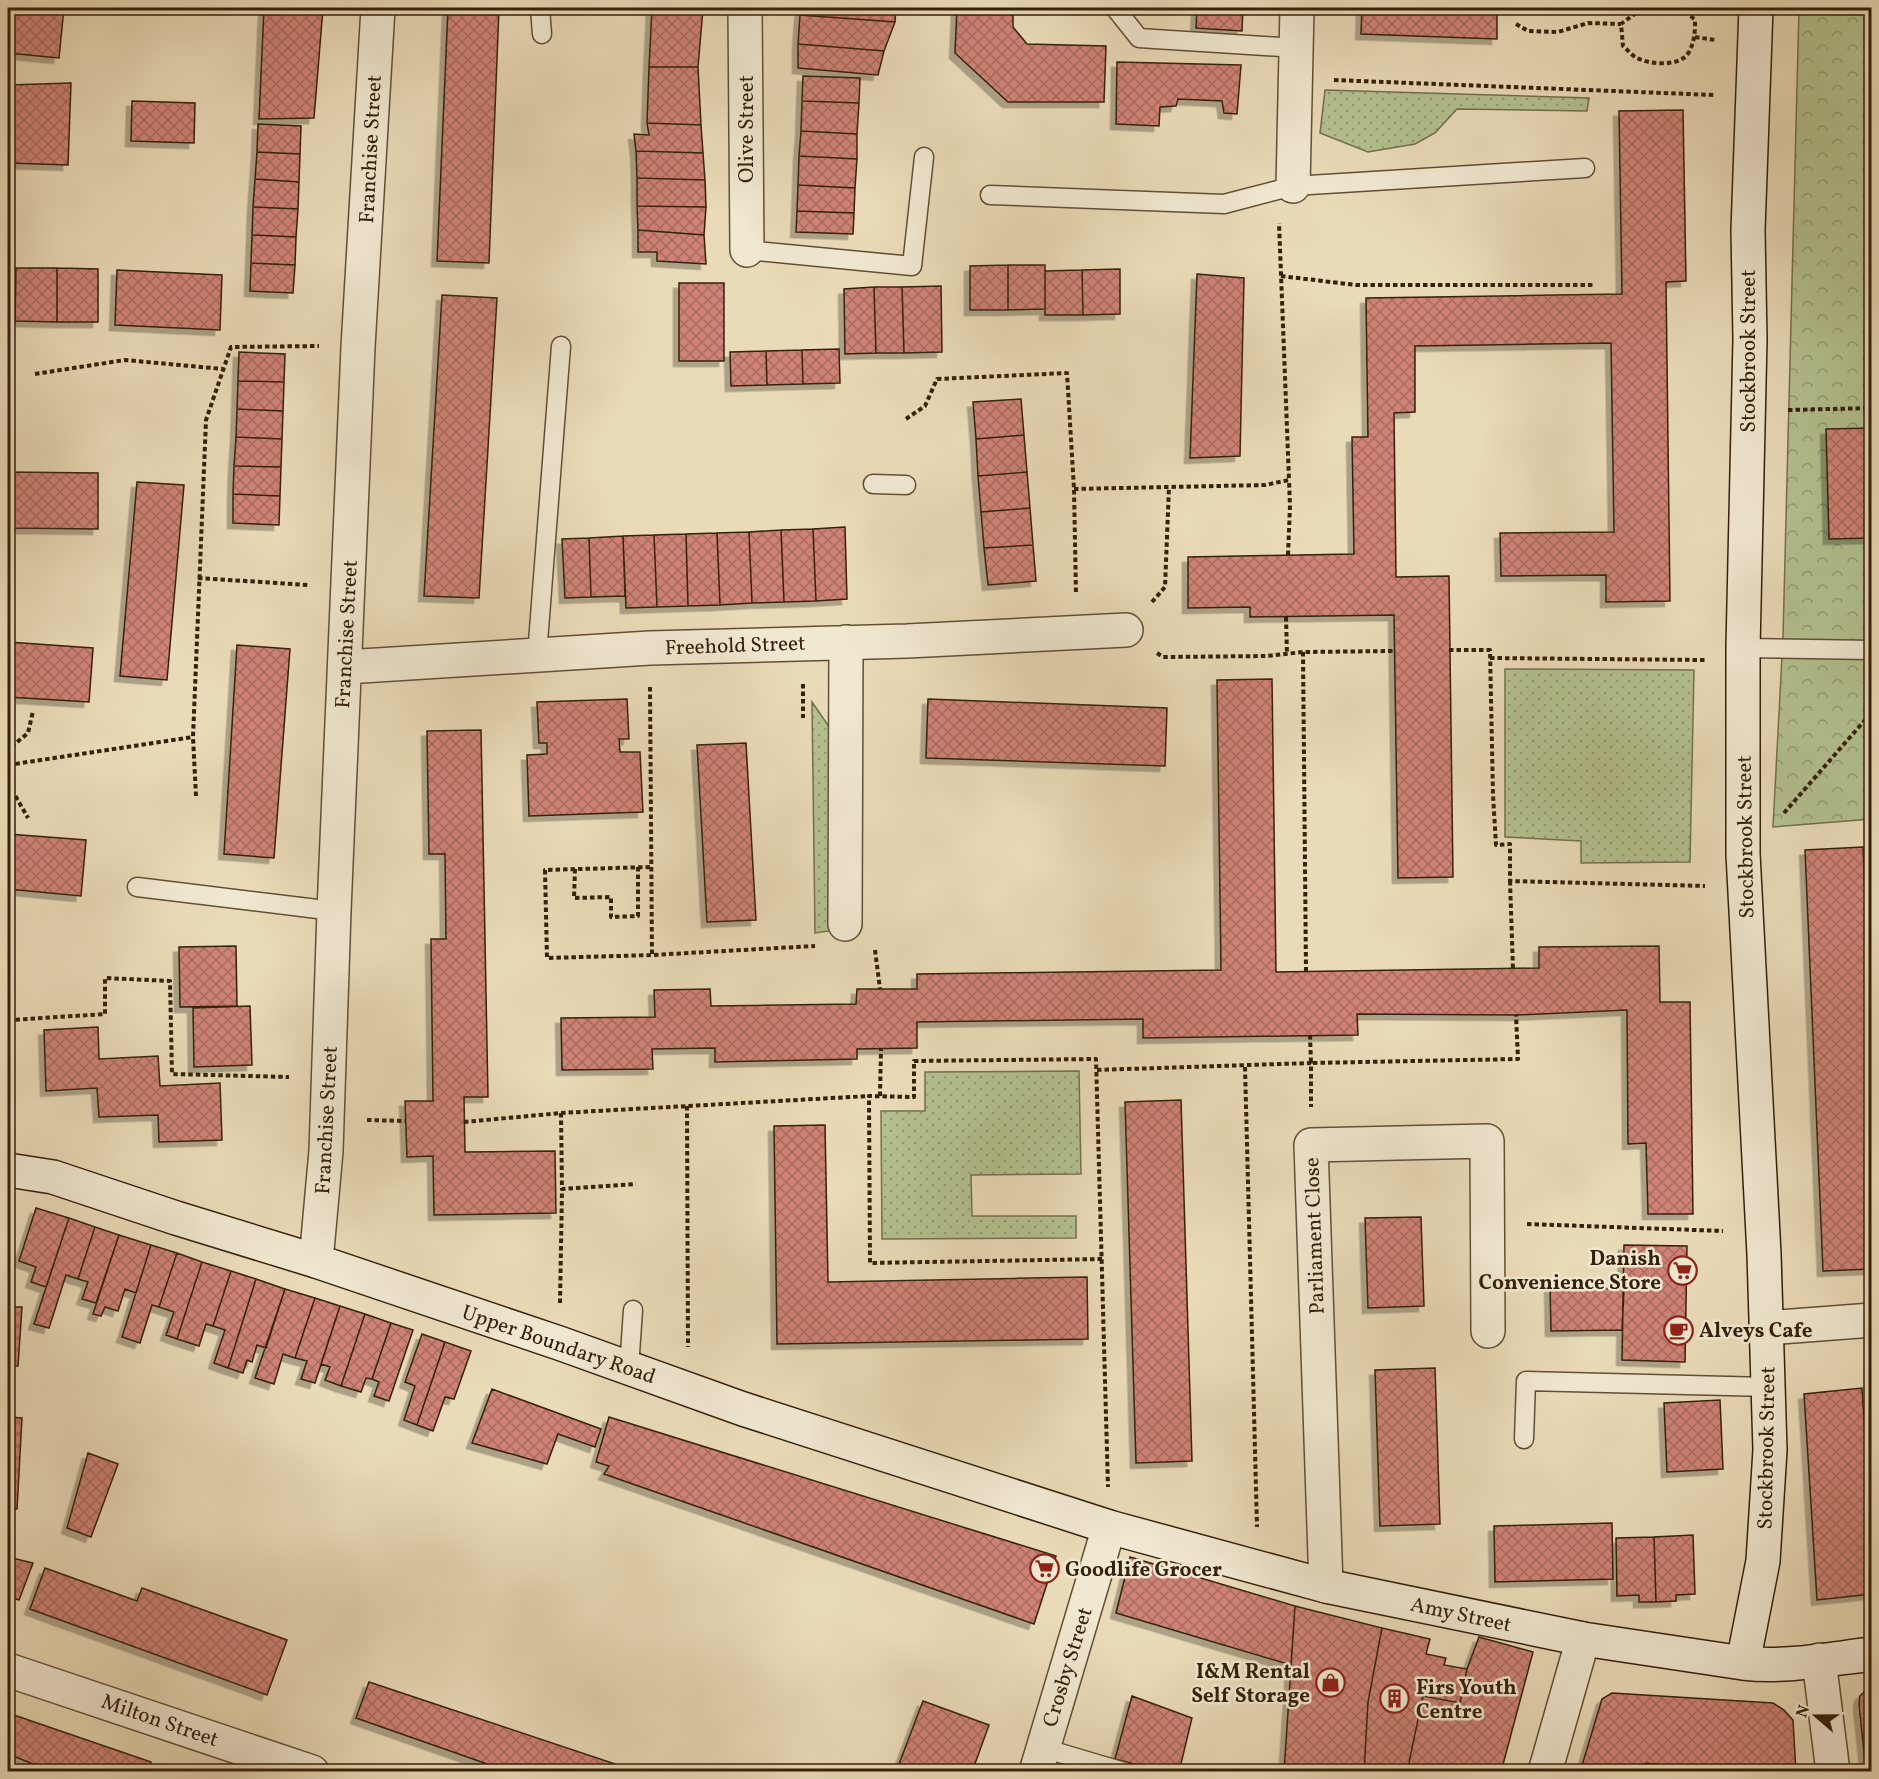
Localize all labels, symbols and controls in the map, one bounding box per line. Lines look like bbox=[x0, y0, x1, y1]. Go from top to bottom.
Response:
street label: Franchise Street bbox=[353, 74, 390, 224]
street label: Olive Street bbox=[733, 75, 762, 183]
street label: Stockbrook Street bbox=[1735, 269, 1764, 433]
street label: Franchise Street bbox=[329, 559, 366, 709]
street label: Freehold Street bbox=[664, 630, 806, 663]
street label: Stockbrook Street bbox=[1731, 755, 1762, 919]
street label: Franchise Street bbox=[309, 1045, 346, 1195]
street label: Parliament Close bbox=[1298, 1157, 1333, 1315]
place label: Danish Convenience Store bbox=[1479, 1245, 1661, 1298]
supermarket icon: Danish Convenience Store bbox=[1666, 1254, 1698, 1286]
street label: Upper Boundary Road bbox=[458, 1299, 659, 1392]
cafe icon: Alveys Cafe bbox=[1662, 1314, 1694, 1346]
place label: Alveys Cafe bbox=[1699, 1317, 1813, 1346]
street label: Stockbrook Street bbox=[1752, 1366, 1783, 1530]
supermarket icon: Goodlife Grocer bbox=[1028, 1553, 1060, 1585]
place label: Goodlife Grocer bbox=[1065, 1556, 1222, 1585]
street label: Amy Street bbox=[1408, 1591, 1514, 1640]
street label: Crosby Street bbox=[1036, 1604, 1100, 1731]
place label: I&M Rental Self Storage bbox=[1191, 1658, 1310, 1711]
shop icon: I&M Rental Self Storage bbox=[1315, 1667, 1347, 1699]
place label: Firs Youth Centre bbox=[1416, 1674, 1517, 1727]
building icon: Firs Youth Centre bbox=[1379, 1683, 1411, 1715]
north arrow bbox=[1786, 1686, 1846, 1746]
street label: Milton Street bbox=[97, 1688, 222, 1755]
text: N bbox=[1791, 1702, 1816, 1721]

